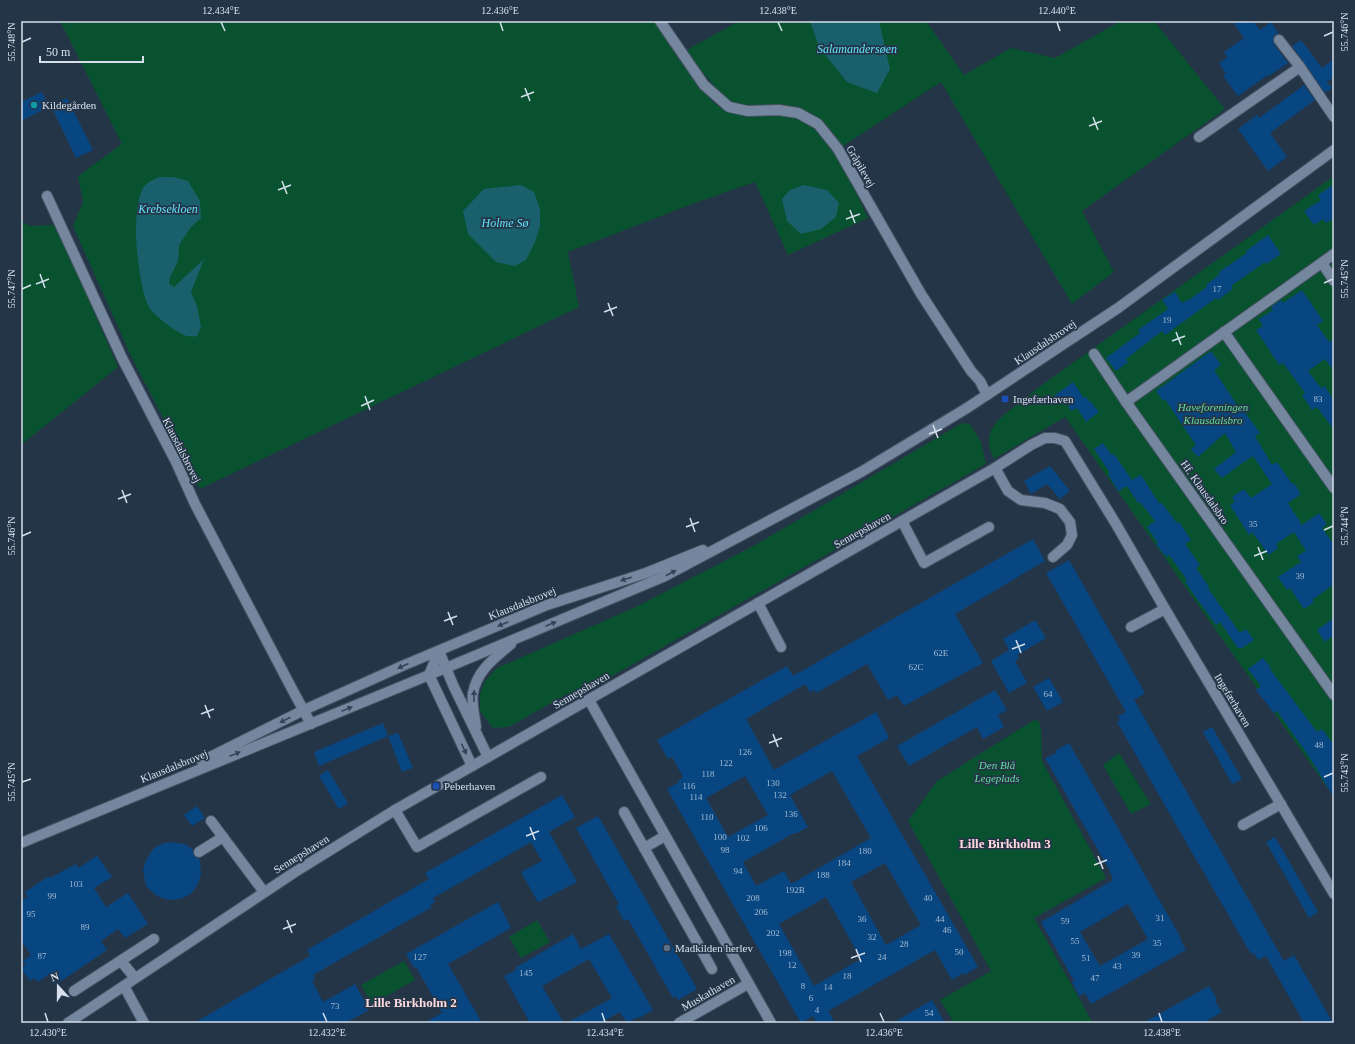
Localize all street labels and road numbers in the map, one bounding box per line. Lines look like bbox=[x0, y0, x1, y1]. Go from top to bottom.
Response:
street label: Gråpilevej bbox=[844, 143, 878, 189]
street label: Klausdalsbrovej bbox=[1012, 317, 1078, 367]
street label: Klausdalsbrovej bbox=[160, 415, 204, 485]
street label: Hf. Klausdalsbro bbox=[1179, 458, 1232, 527]
street label: Sennepshaven bbox=[832, 509, 893, 551]
street label: Klausdalsbrovej bbox=[487, 584, 557, 622]
street label: Sennepshaven bbox=[551, 669, 612, 711]
street label: Ingefærhaven bbox=[1212, 671, 1254, 729]
street label: Klausdalsbrovej bbox=[139, 747, 209, 785]
street label: Sennepshaven bbox=[271, 832, 331, 876]
street label: Muskathaven bbox=[679, 973, 737, 1013]

